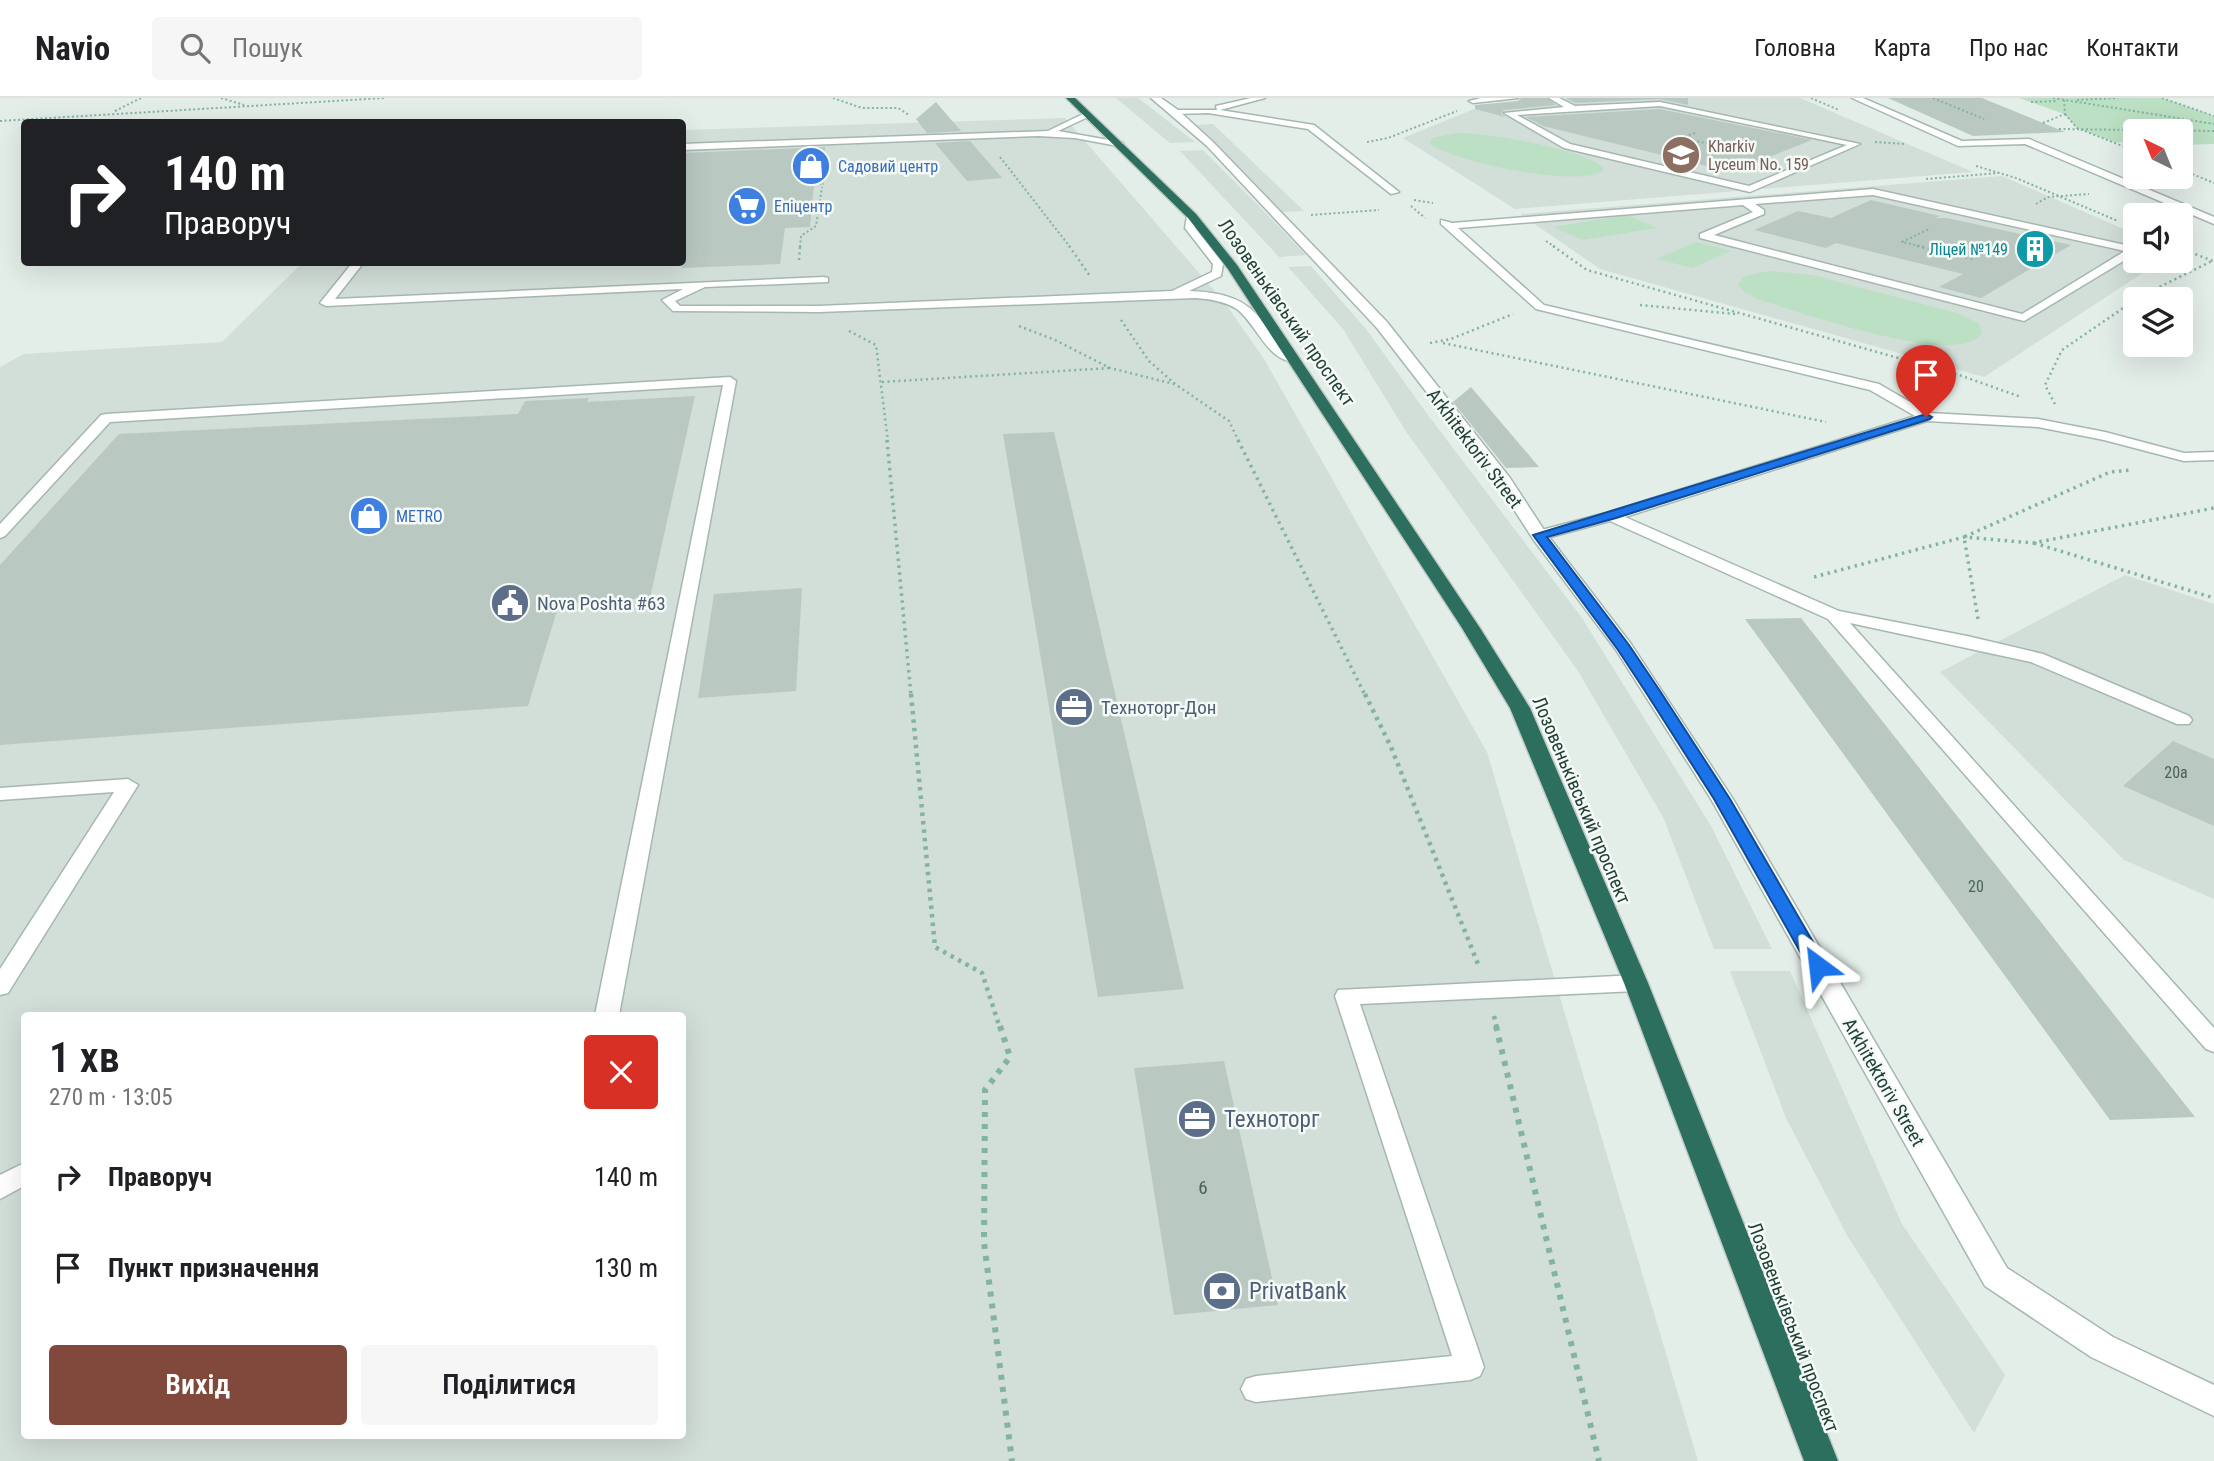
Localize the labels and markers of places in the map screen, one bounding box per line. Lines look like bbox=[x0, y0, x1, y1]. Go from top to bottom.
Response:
school or university icon: Kharkiv Lyceum No. 159 bbox=[1660, 134, 1702, 176]
place label: Kharkiv Lyceum No. 159 bbox=[1708, 137, 1809, 174]
shop icon: Садовий центр bbox=[790, 145, 832, 187]
place label: Садовий центр bbox=[838, 157, 938, 176]
supermarket icon: Епіцентр bbox=[726, 185, 768, 227]
place label: Епіцентр bbox=[774, 197, 833, 216]
building icon: Ліцей №149 bbox=[2014, 228, 2056, 270]
place label: Ліцей №149 bbox=[1929, 240, 2008, 259]
pin bbox=[1896, 345, 1956, 417]
shop icon: METRO bbox=[348, 495, 390, 537]
place label: METRO bbox=[396, 507, 443, 526]
public building icon: Nova Poshta #63 bbox=[489, 582, 531, 624]
place label: Nova Poshta #63 bbox=[537, 592, 666, 615]
office icon: Техноторг-Дон bbox=[1053, 686, 1095, 728]
place label: Техноторг-Дон bbox=[1101, 696, 1216, 719]
office icon: Техноторг bbox=[1176, 1098, 1218, 1140]
place label: Техноторг bbox=[1224, 1106, 1320, 1133]
bank icon: PrivatBank bbox=[1201, 1270, 1243, 1312]
place label: PrivatBank bbox=[1249, 1278, 1347, 1305]

